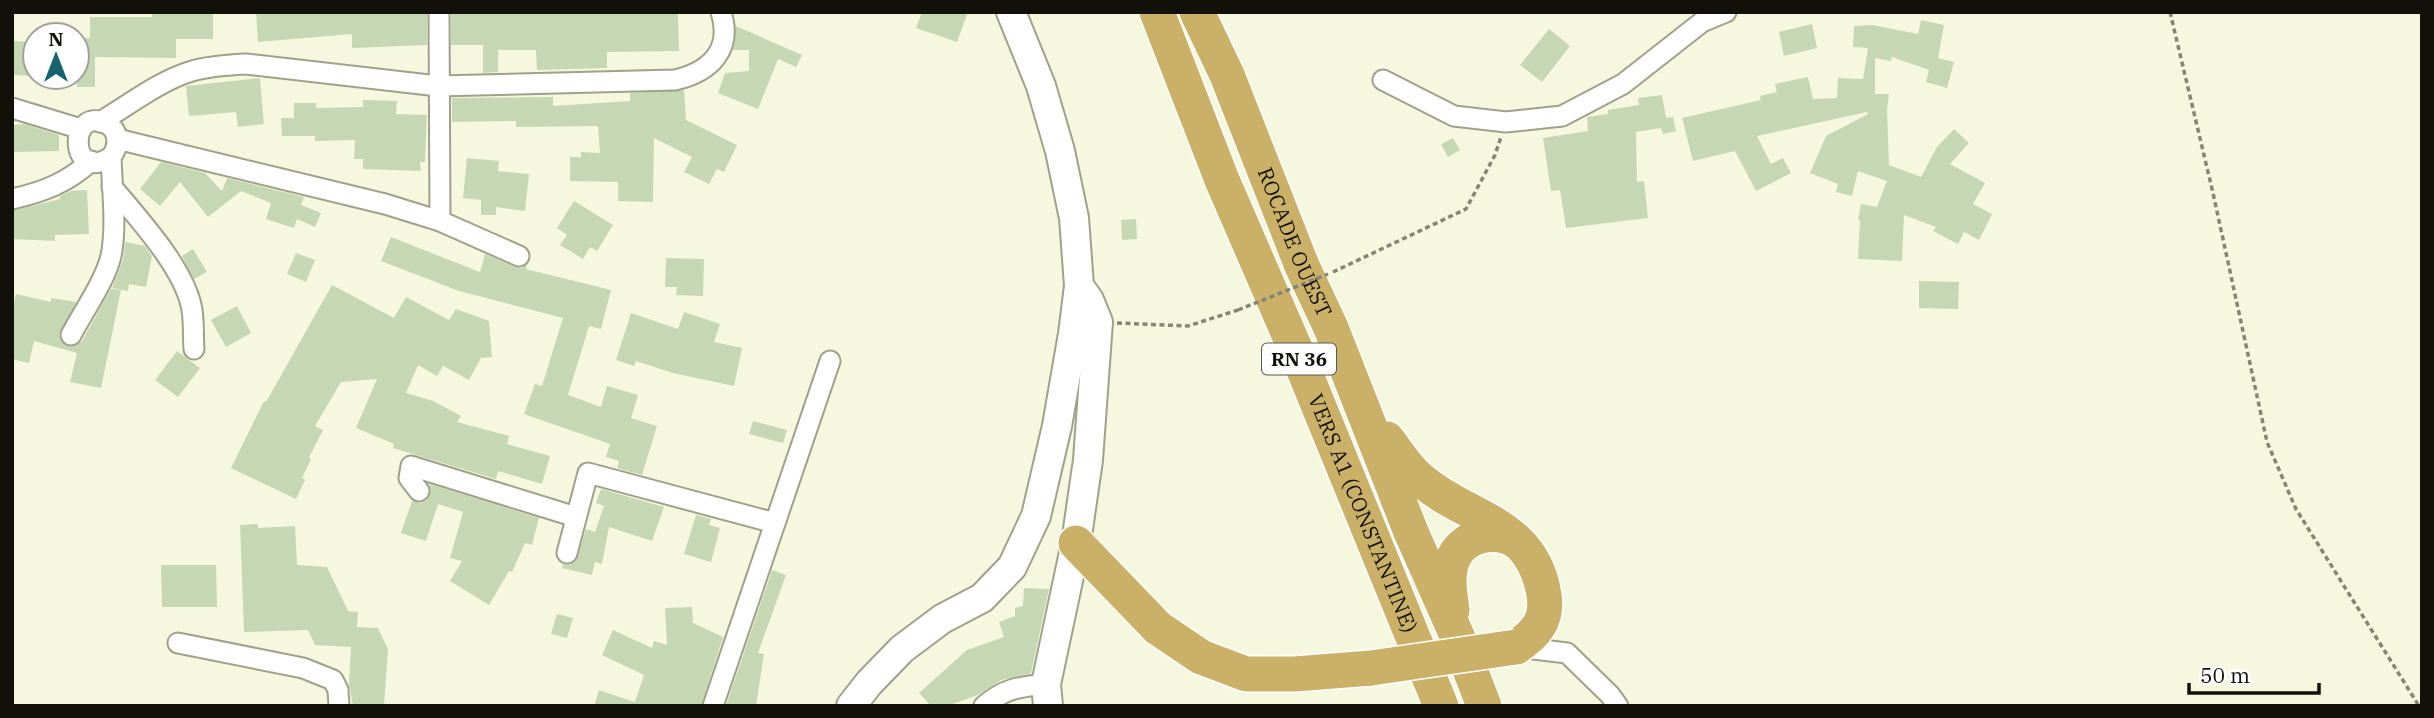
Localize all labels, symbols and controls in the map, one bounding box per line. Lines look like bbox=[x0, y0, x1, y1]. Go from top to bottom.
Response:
north arrow bbox=[21, 21, 91, 91]
text: N bbox=[48, 27, 64, 51]
street label: ROCADE OUEST bbox=[1252, 163, 1339, 321]
road number: RN 36 bbox=[1262, 344, 1336, 374]
street label: VERS A1 (CONSTANTINE) bbox=[1302, 390, 1425, 637]
scale bar bbox=[2189, 652, 2318, 696]
text: 50 m bbox=[2200, 661, 2250, 689]

